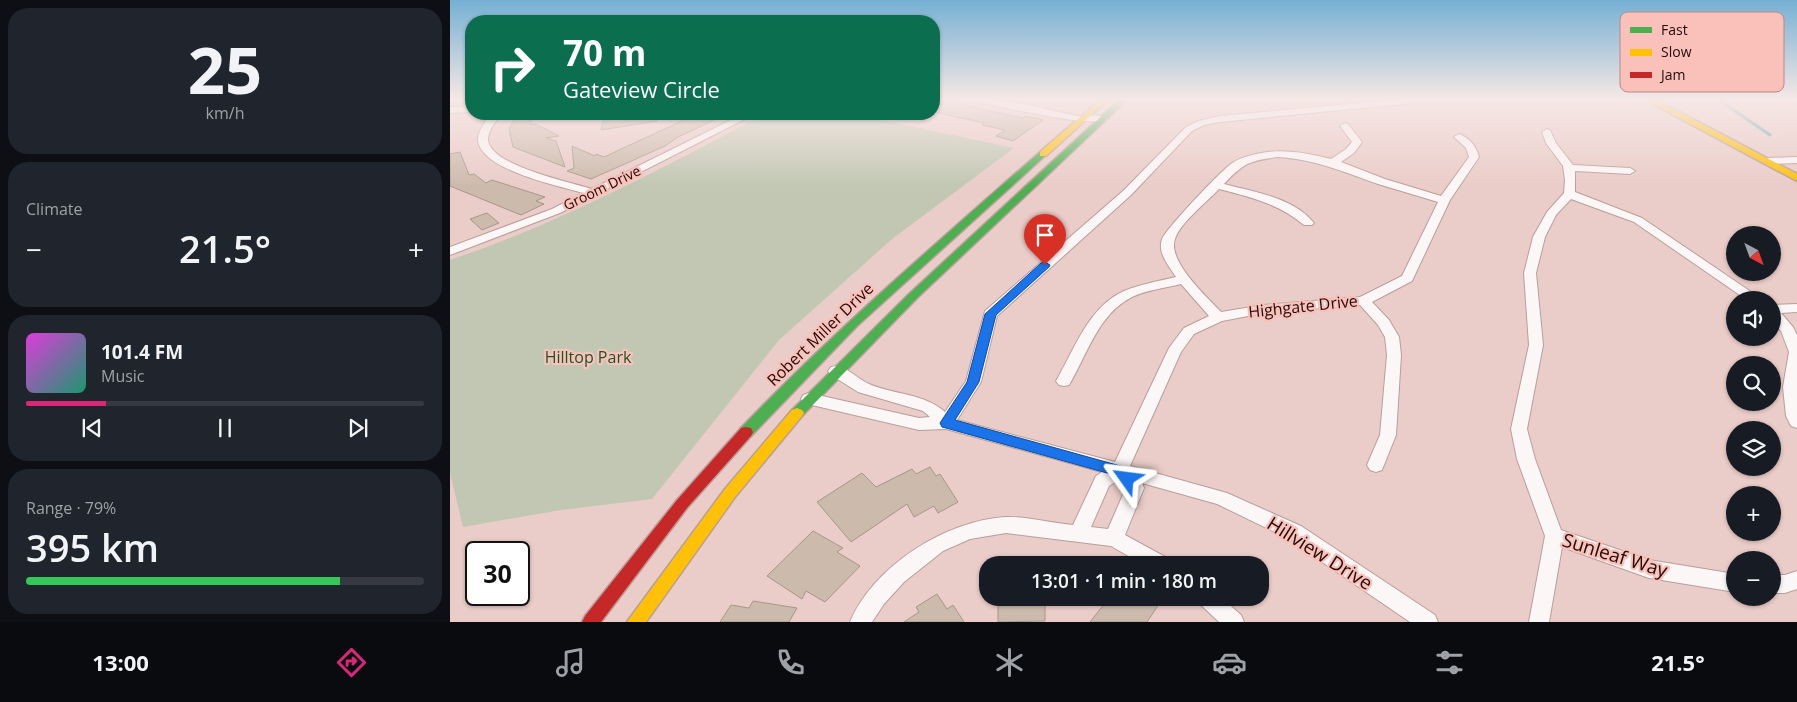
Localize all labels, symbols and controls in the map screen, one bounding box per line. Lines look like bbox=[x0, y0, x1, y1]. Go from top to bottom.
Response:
legend bbox=[1620, 12, 1784, 92]
text: Fast bbox=[1661, 20, 1688, 39]
text: 25 bbox=[188, 25, 262, 113]
text: 70 m bbox=[563, 29, 646, 76]
icon: right bbox=[480, 35, 545, 100]
text: Slow bbox=[1661, 42, 1692, 61]
text: Jam bbox=[1659, 65, 1686, 84]
text: Gateview Circle bbox=[563, 74, 720, 104]
text: km/h bbox=[206, 102, 244, 124]
street label: Groom Drive bbox=[560, 161, 644, 214]
text: Climate bbox=[26, 198, 83, 220]
pin bbox=[1024, 214, 1066, 265]
icon: arrive bbox=[1031, 221, 1059, 249]
text: 21.5° bbox=[179, 222, 271, 274]
north arrow bbox=[1726, 226, 1781, 281]
map controls bbox=[1726, 226, 1781, 606]
text: − bbox=[26, 230, 42, 268]
text: + bbox=[408, 230, 424, 268]
street label: Robert Miller Drive bbox=[762, 277, 878, 391]
street label: Highgate Drive bbox=[1247, 289, 1359, 323]
button: sound bbox=[1726, 291, 1781, 346]
text: 101.4 FM bbox=[101, 339, 183, 365]
park label: Hilltop Park bbox=[545, 346, 632, 368]
button: search bbox=[1726, 356, 1781, 411]
text: Music bbox=[101, 365, 145, 387]
icon: previous bbox=[78, 414, 106, 442]
icon: pause bbox=[211, 414, 239, 442]
icon: next bbox=[344, 414, 372, 442]
button: layers bbox=[1726, 421, 1781, 476]
position arrow bbox=[1100, 452, 1152, 504]
button: + bbox=[1726, 486, 1781, 541]
text: Range · 79% bbox=[26, 497, 116, 519]
street label: Hillview Drive bbox=[1262, 510, 1378, 596]
text: 395 km bbox=[26, 521, 159, 573]
street label: Sunleaf Way bbox=[1559, 527, 1671, 583]
speed limit sign: 30 bbox=[465, 541, 530, 606]
button: − bbox=[1726, 551, 1781, 606]
text: 13:01 · 1 min · 180 m bbox=[1031, 568, 1217, 594]
icon: directions bbox=[334, 645, 369, 680]
icon: music bbox=[553, 645, 588, 680]
icon: phone bbox=[773, 645, 808, 680]
icon: climate bbox=[992, 645, 1027, 680]
icon: car bbox=[1212, 645, 1247, 680]
icon: filters bbox=[1432, 645, 1467, 680]
text: 13:00 bbox=[92, 647, 149, 677]
text: 21.5° bbox=[1651, 647, 1705, 677]

